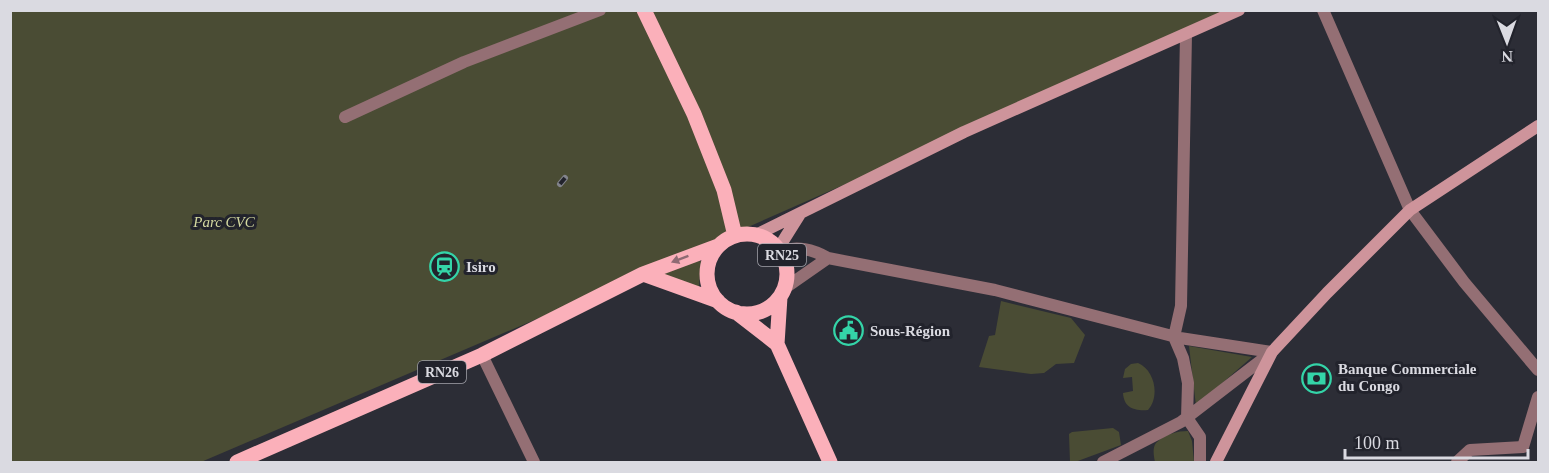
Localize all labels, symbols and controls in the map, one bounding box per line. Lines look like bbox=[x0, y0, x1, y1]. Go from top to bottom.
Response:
north arrow bbox=[1477, 12, 1537, 72]
text: N bbox=[1501, 48, 1513, 65]
park label: Parc CVC bbox=[192, 214, 256, 230]
road number: RN25 bbox=[758, 244, 806, 266]
station icon: Isiro bbox=[429, 251, 461, 283]
one-way arrow bbox=[671, 255, 689, 265]
place label: Isiro bbox=[466, 259, 496, 275]
public building icon: Sous-Région bbox=[833, 315, 865, 347]
place label: Sous-Région bbox=[870, 323, 951, 339]
road number: RN26 bbox=[418, 361, 466, 383]
place label: Banque Commerciale du Congo bbox=[1338, 361, 1477, 394]
bank icon: Banque Commerciale du Congo bbox=[1301, 362, 1333, 394]
scale bar bbox=[1345, 422, 1528, 460]
text: 100 m bbox=[1354, 433, 1400, 453]

